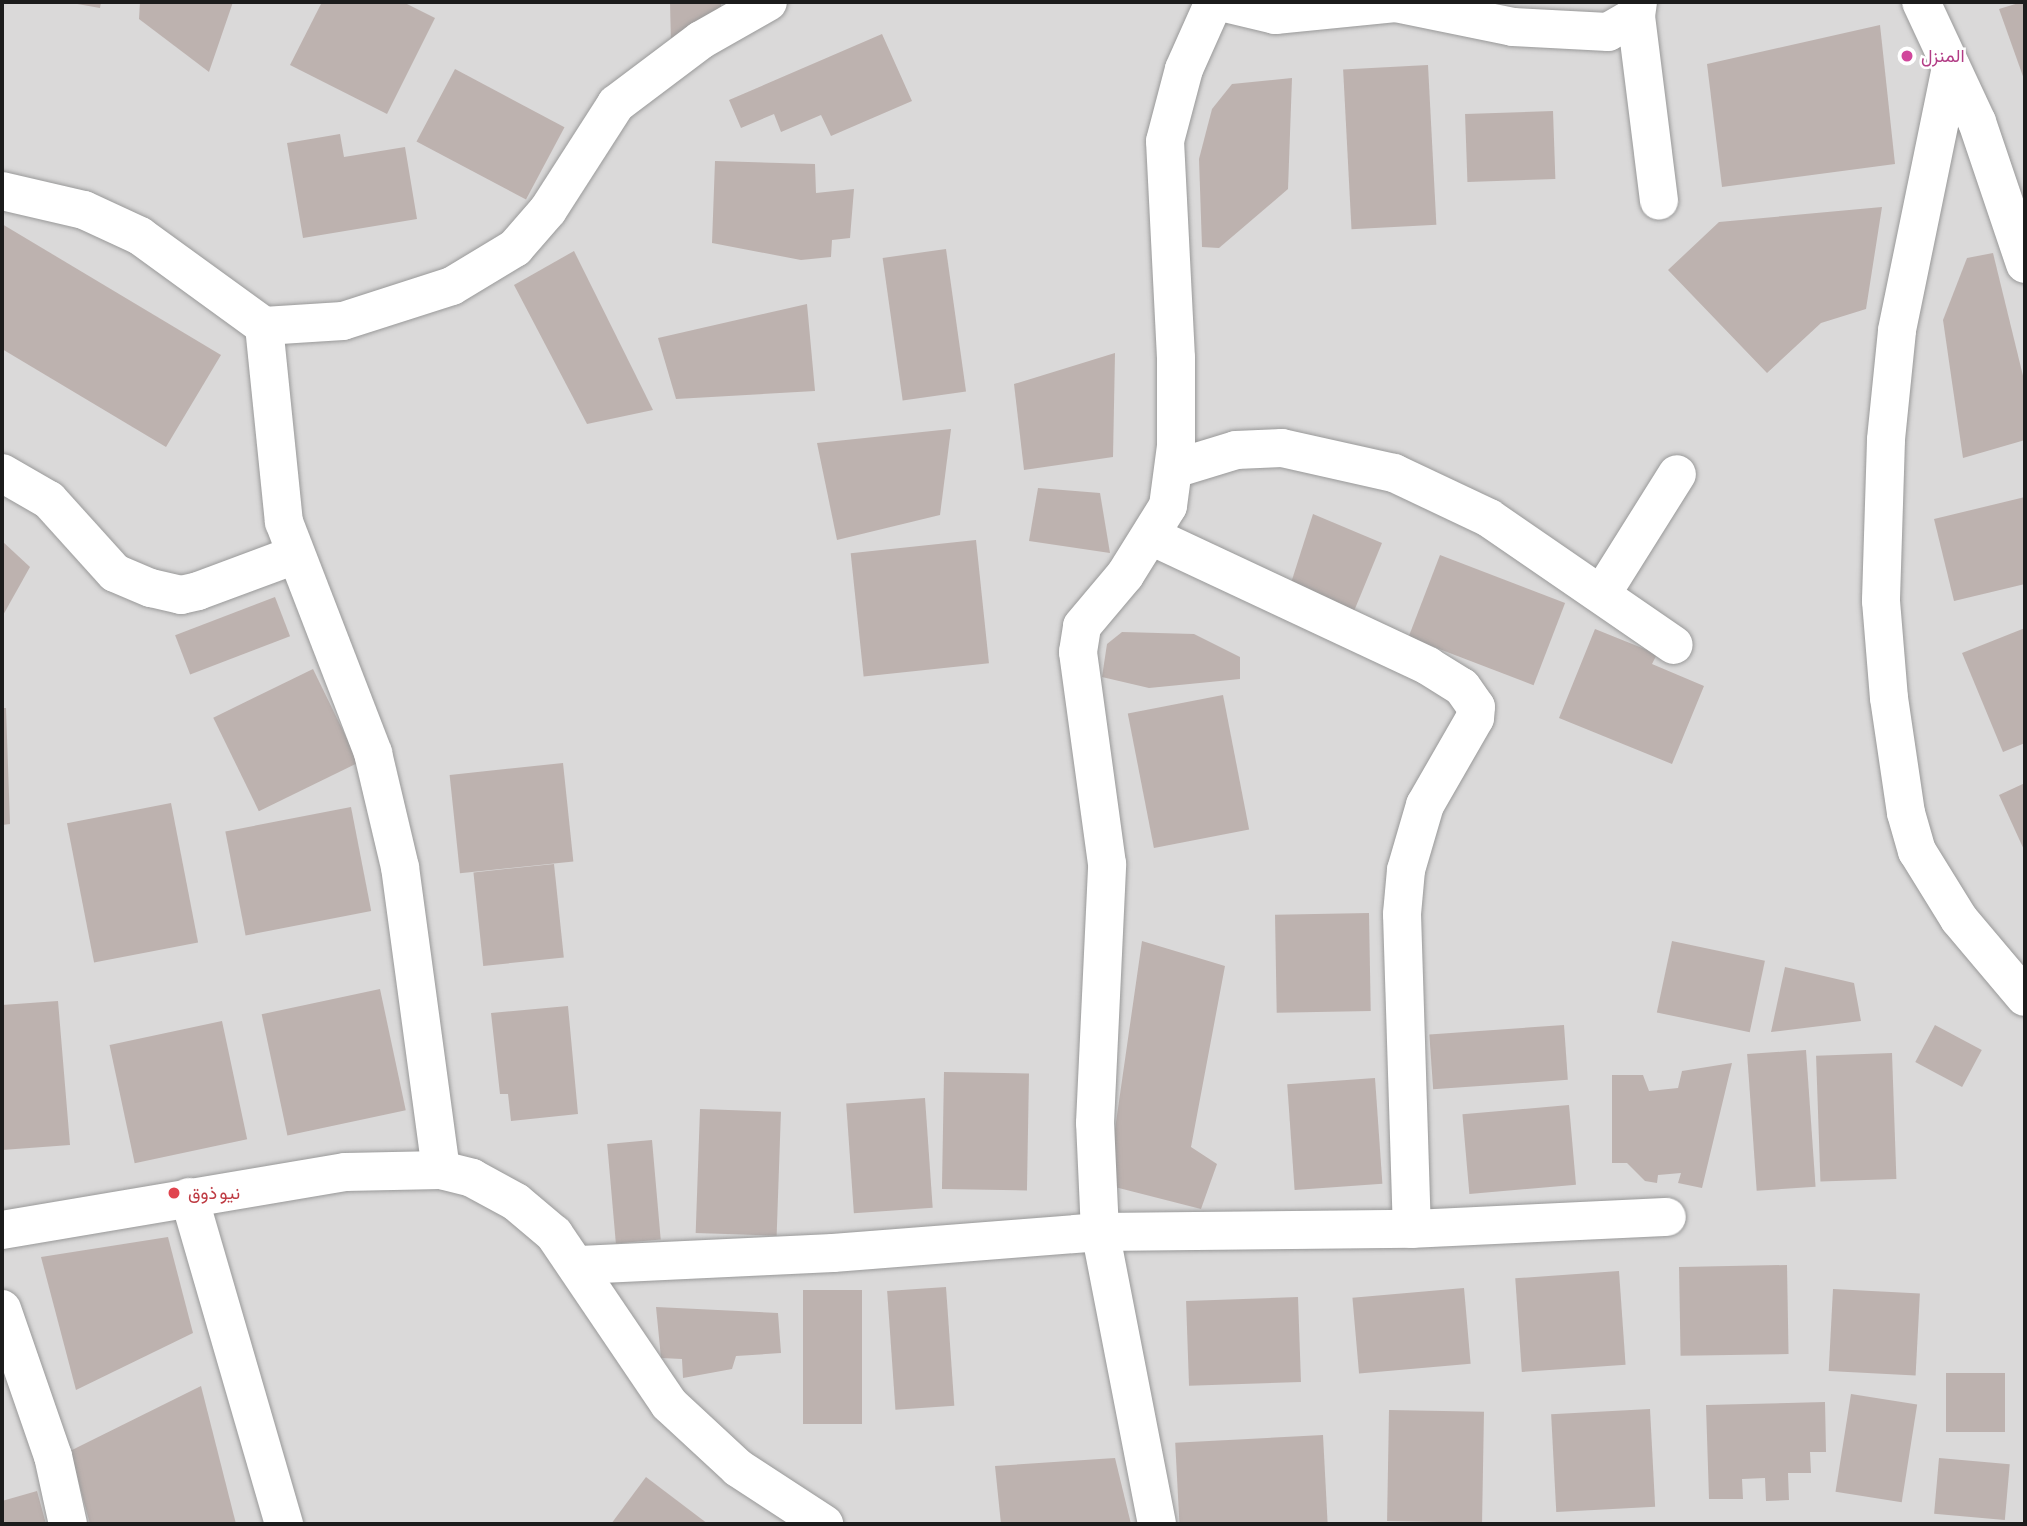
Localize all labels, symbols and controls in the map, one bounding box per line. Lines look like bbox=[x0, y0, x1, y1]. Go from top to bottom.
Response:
place label: المنزل bbox=[1921, 45, 1965, 67]
marker: المنزل bbox=[1899, 48, 1915, 64]
place label: نيو ذوق bbox=[188, 1182, 240, 1204]
marker: نيو ذوق bbox=[166, 1185, 182, 1201]

